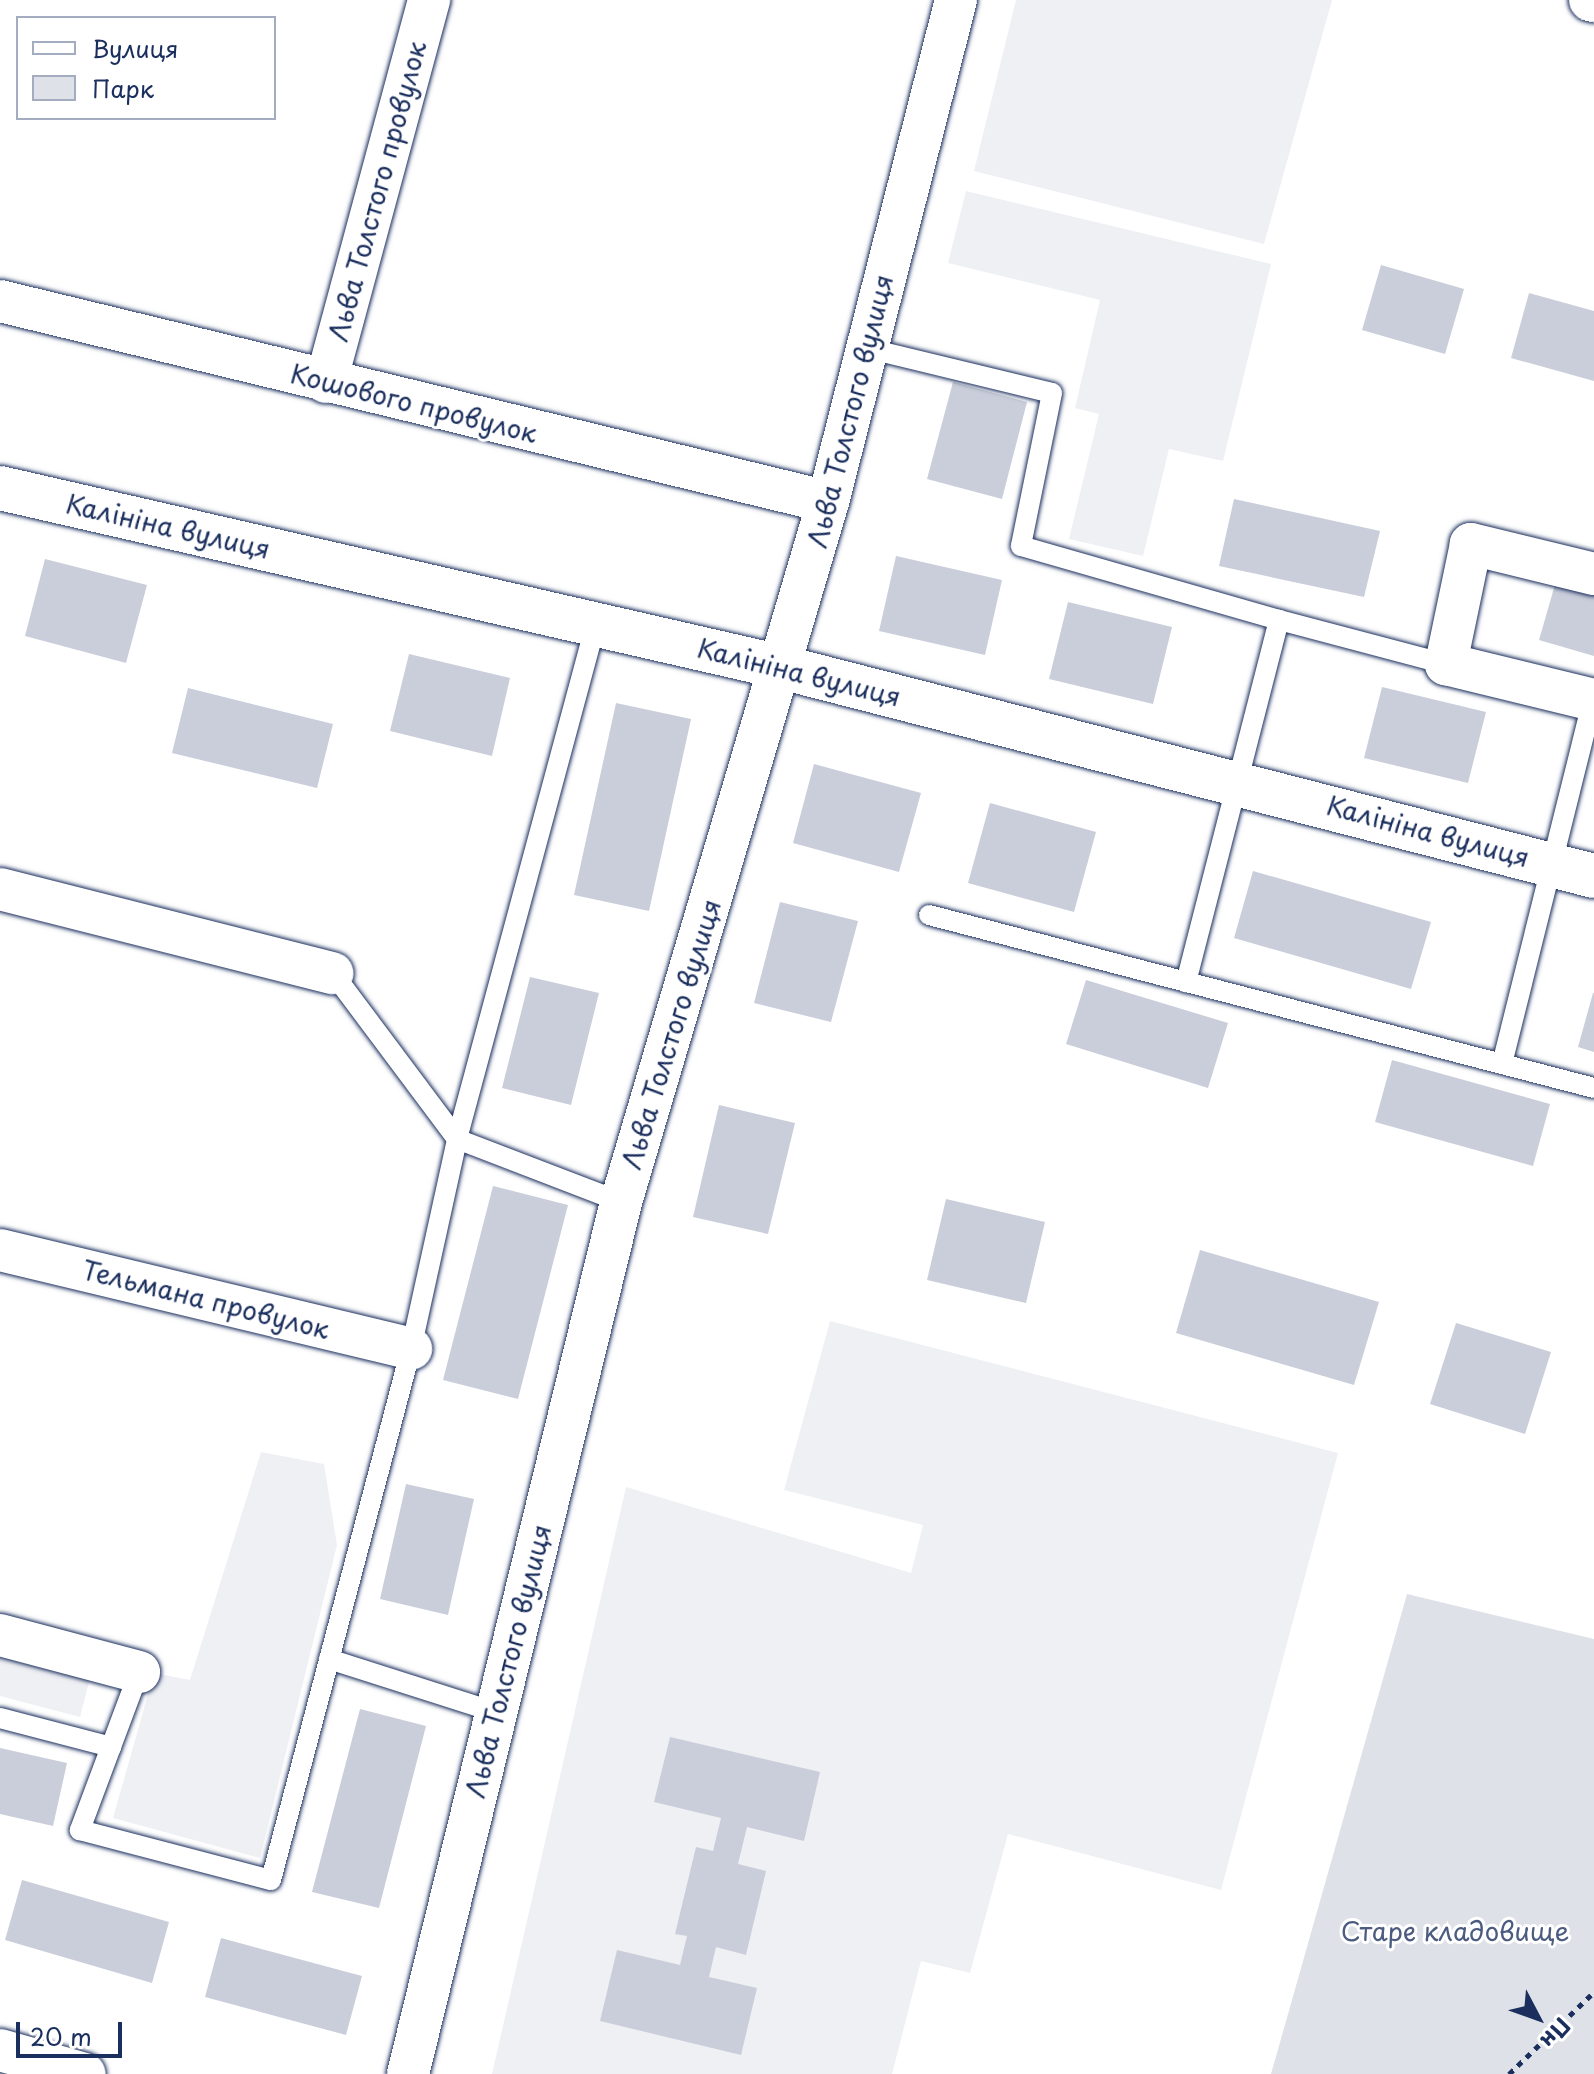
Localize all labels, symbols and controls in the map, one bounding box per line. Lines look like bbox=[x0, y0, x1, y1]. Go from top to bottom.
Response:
legend bbox=[16, 16, 276, 120]
text: Вулиця bbox=[92, 30, 178, 66]
street label: Льва Толстого провулок bbox=[322, 37, 432, 345]
text: Парк bbox=[92, 70, 154, 106]
street label: Льва Толстого вулиця bbox=[801, 271, 899, 551]
street label: Кошового провулок bbox=[287, 357, 541, 449]
street label: Калініна вулиця bbox=[62, 487, 274, 565]
street label: Калініна вулиця bbox=[694, 632, 904, 712]
street label: Калініна вулиця bbox=[1323, 789, 1533, 873]
street label: Льва Толстого вулиця bbox=[615, 895, 727, 1173]
street label: Тельмана провулок bbox=[79, 1253, 333, 1345]
street label: Льва Толстого вулиця bbox=[459, 1521, 557, 1801]
park label: Старе кладовище bbox=[1339, 1915, 1571, 1947]
north arrow bbox=[1498, 1978, 1578, 2058]
scale bar bbox=[20, 2006, 126, 2056]
text: Пн bbox=[1534, 2011, 1579, 2057]
text: 20 m bbox=[30, 2018, 92, 2054]

